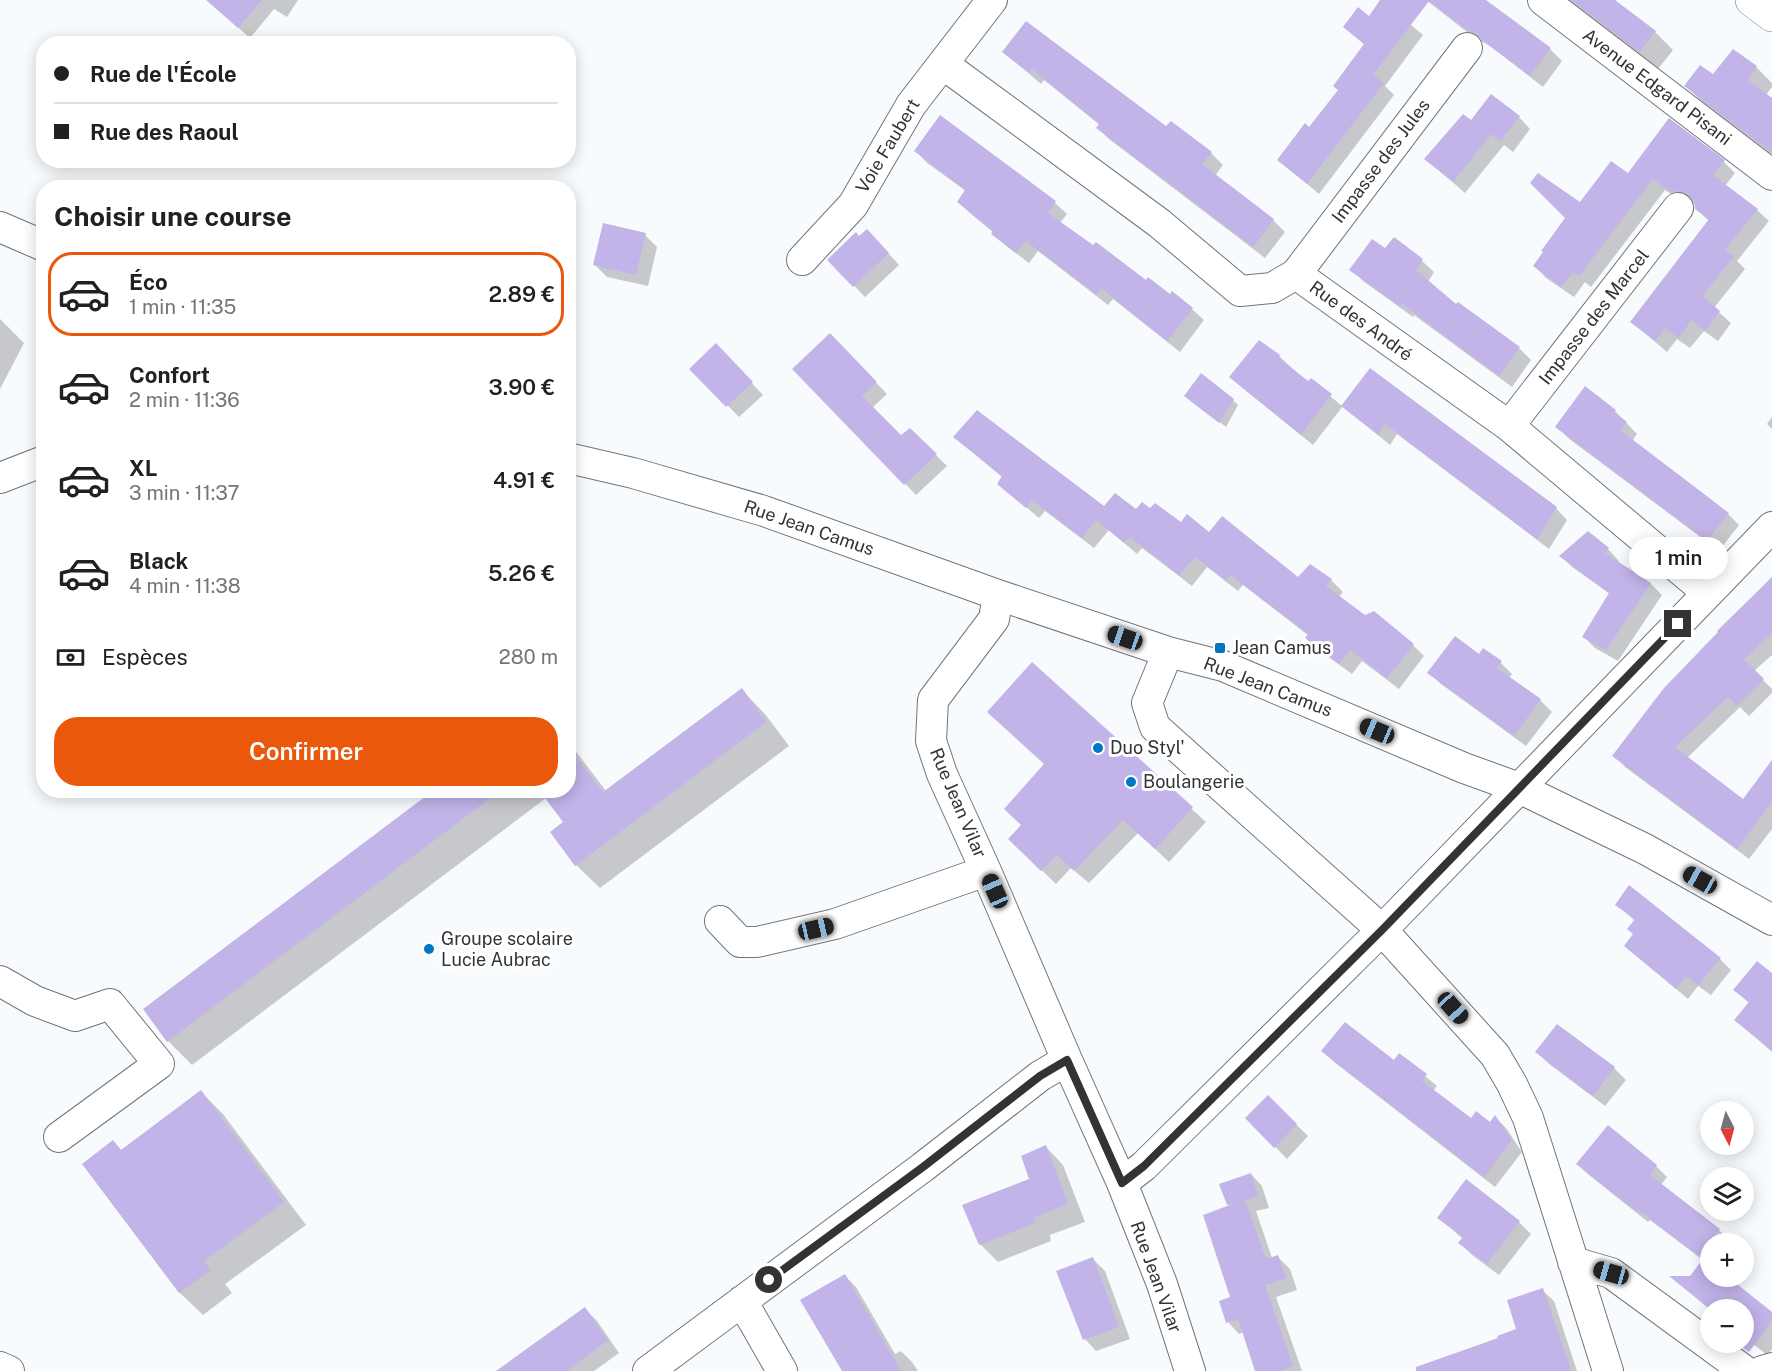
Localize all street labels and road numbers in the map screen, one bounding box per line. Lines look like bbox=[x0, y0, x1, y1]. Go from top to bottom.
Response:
street label: Avenue Edgard Pisani bbox=[1579, 24, 1736, 149]
street label: Voie Faubert bbox=[851, 95, 924, 197]
street label: Impasse des Jules bbox=[1327, 95, 1434, 227]
street label: Impasse des Marcel bbox=[1534, 245, 1653, 389]
street label: Rue des André bbox=[1306, 276, 1417, 365]
street label: Rue Jean Camus bbox=[741, 495, 877, 560]
street label: Rue Jean Camus bbox=[1201, 652, 1335, 721]
street label: Rue Jean Vilar bbox=[926, 745, 991, 861]
street label: Rue Jean Vilar bbox=[1127, 1218, 1186, 1336]

